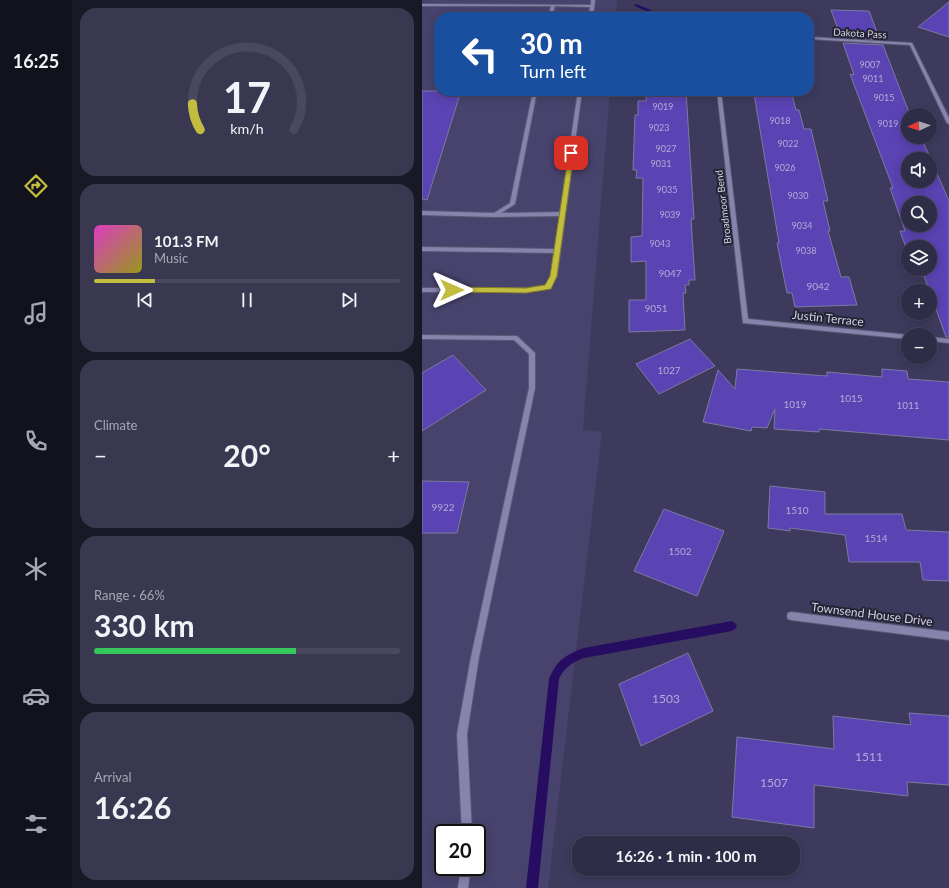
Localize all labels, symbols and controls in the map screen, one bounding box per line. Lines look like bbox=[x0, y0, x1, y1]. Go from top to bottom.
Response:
text: 30 m bbox=[520, 26, 583, 60]
street label: Dakota Pass bbox=[833, 26, 887, 40]
icon: left bbox=[454, 28, 506, 80]
text: 16:25 bbox=[13, 50, 59, 72]
house number: 9007 bbox=[860, 59, 880, 70]
text: Turn left bbox=[520, 60, 586, 82]
text: 17 bbox=[223, 72, 271, 122]
house number: 9011 bbox=[863, 73, 883, 84]
house number: 9015 bbox=[874, 92, 894, 103]
house number: 9019 bbox=[653, 101, 673, 112]
north arrow bbox=[901, 108, 937, 144]
map controls bbox=[901, 108, 937, 364]
house number: 9018 bbox=[770, 115, 790, 126]
house number: 9019 bbox=[878, 118, 898, 129]
text: km/h bbox=[230, 120, 264, 137]
house number: 9023 bbox=[649, 122, 669, 133]
pin bbox=[554, 136, 588, 170]
house number: 9022 bbox=[778, 138, 798, 149]
icon: arrive bbox=[560, 142, 582, 164]
house number: 9027 bbox=[656, 143, 676, 154]
button: sound bbox=[901, 152, 937, 188]
house number: 9031 bbox=[651, 158, 671, 169]
house number: 9026 bbox=[775, 162, 795, 173]
street label: Broadmoor Bend bbox=[713, 169, 733, 245]
icon: directions bbox=[22, 172, 50, 200]
house number: 9035 bbox=[657, 184, 677, 195]
house number: 9030 bbox=[788, 190, 808, 201]
button: search bbox=[901, 196, 937, 232]
house number: 9039 bbox=[660, 209, 680, 220]
house number: 9034 bbox=[792, 220, 812, 231]
text: 101.3 FM bbox=[154, 232, 219, 250]
house number: 9043 bbox=[650, 238, 670, 249]
button: layers bbox=[901, 240, 937, 276]
house number: 9038 bbox=[796, 245, 816, 256]
text: Music bbox=[154, 250, 188, 266]
house number: 9047 bbox=[658, 267, 682, 279]
position arrow bbox=[431, 269, 473, 311]
house number: 9042 bbox=[806, 280, 830, 292]
button: + bbox=[901, 284, 937, 320]
icon: previous bbox=[134, 289, 156, 311]
icon: pause bbox=[236, 289, 258, 311]
icon: next bbox=[338, 289, 360, 311]
icon: music bbox=[22, 299, 50, 327]
house number: 9051 bbox=[644, 302, 668, 314]
street label: Justin Terrace bbox=[791, 307, 865, 329]
button: − bbox=[901, 328, 937, 364]
house number: 1027 bbox=[657, 364, 681, 376]
house number: 1015 bbox=[839, 392, 863, 404]
house number: 1019 bbox=[783, 398, 807, 410]
house number: 1011 bbox=[896, 399, 920, 411]
text: Climate bbox=[94, 417, 137, 433]
icon: phone bbox=[22, 427, 50, 455]
text: 20° bbox=[223, 437, 271, 473]
text: − bbox=[94, 442, 107, 469]
text: + bbox=[387, 442, 400, 469]
house number: 9922 bbox=[431, 501, 455, 513]
house number: 1510 bbox=[785, 504, 809, 516]
house number: 1514 bbox=[864, 532, 888, 544]
house number: 1502 bbox=[668, 545, 692, 557]
icon: climate bbox=[22, 555, 50, 583]
text: Range · 66% bbox=[94, 587, 165, 603]
street label: Townsend House Drive bbox=[810, 599, 934, 629]
text: 330 km bbox=[94, 607, 195, 643]
icon: car bbox=[22, 682, 50, 710]
house number: 1503 bbox=[652, 691, 680, 706]
house number: 1511 bbox=[855, 749, 883, 764]
text: Arrival bbox=[94, 769, 131, 785]
house number: 1507 bbox=[760, 775, 788, 790]
text: 16:26 bbox=[94, 789, 171, 825]
icon: filters bbox=[22, 810, 50, 838]
speed limit sign: 20 bbox=[434, 824, 486, 876]
text: 16:26 · 1 min · 100 m bbox=[616, 847, 756, 865]

